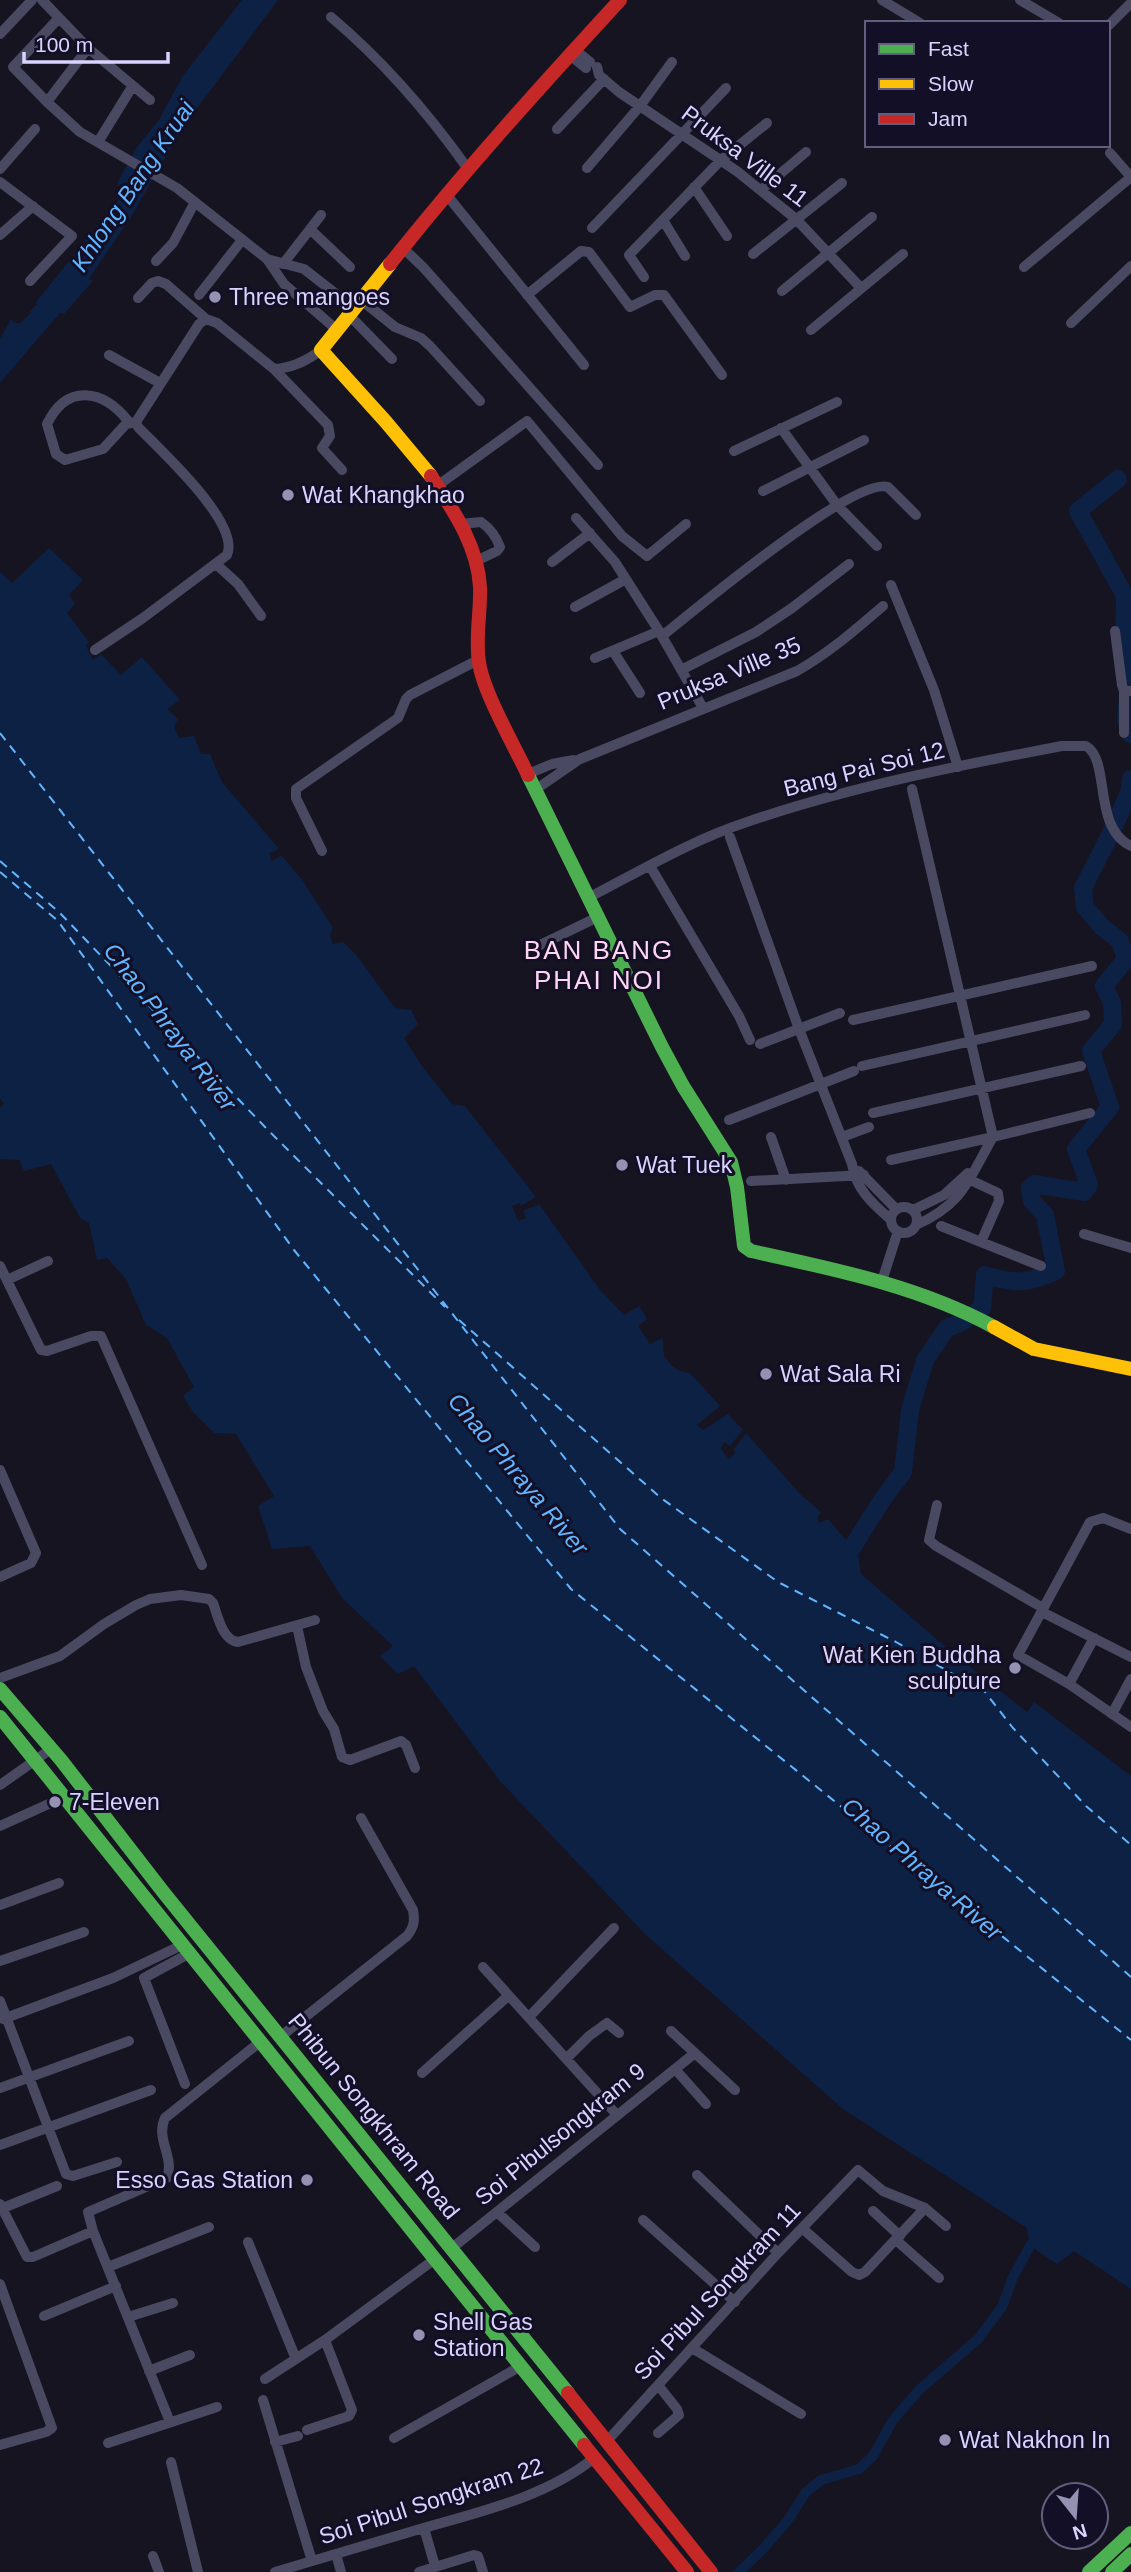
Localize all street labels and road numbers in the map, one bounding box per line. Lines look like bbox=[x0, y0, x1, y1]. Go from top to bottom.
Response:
street label: Pruksa Ville 11 bbox=[677, 100, 813, 212]
street label: Pruksa Ville 35 bbox=[654, 631, 804, 715]
street label: Bang Pai Soi 12 bbox=[781, 736, 947, 802]
street label: Phibun Songkhram Road bbox=[283, 2008, 465, 2224]
street label: Soi Pibulsongkram 9 bbox=[470, 2058, 650, 2210]
street label: Soi Pibul Songkram 11 bbox=[628, 2197, 806, 2385]
street label: Soi Pibul Songkram 22 bbox=[316, 2452, 546, 2550]

